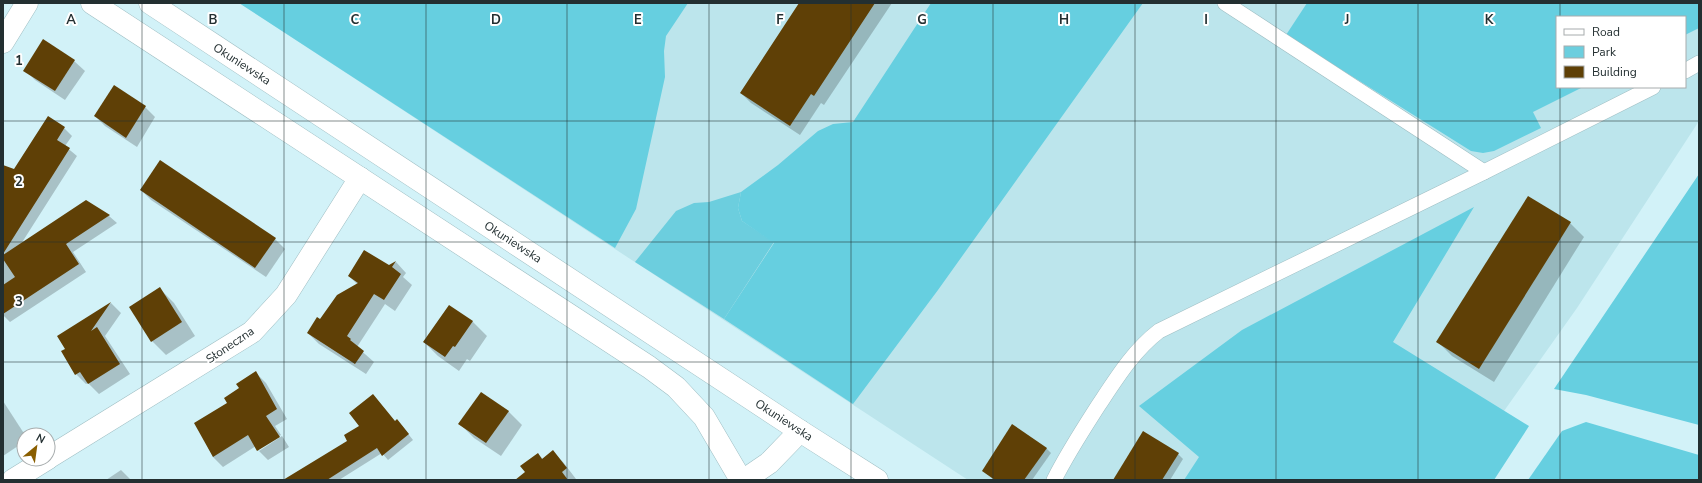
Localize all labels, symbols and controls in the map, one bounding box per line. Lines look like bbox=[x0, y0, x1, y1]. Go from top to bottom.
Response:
text: A bbox=[66, 11, 76, 29]
text: B bbox=[209, 11, 218, 29]
text: C bbox=[351, 11, 360, 29]
text: D bbox=[491, 11, 501, 29]
text: E bbox=[634, 11, 642, 29]
text: F bbox=[776, 11, 784, 29]
text: G bbox=[917, 11, 927, 29]
text: H bbox=[1059, 11, 1069, 29]
text: I bbox=[1204, 11, 1208, 29]
text: J bbox=[1344, 11, 1349, 29]
text: K bbox=[1485, 11, 1494, 29]
legend bbox=[1556, 16, 1686, 88]
text: Road bbox=[1592, 24, 1620, 40]
street label: Okuniewska bbox=[210, 39, 274, 89]
text: Park bbox=[1592, 44, 1617, 60]
text: 1 bbox=[15, 52, 23, 70]
text: Building bbox=[1592, 64, 1637, 80]
text: 2 bbox=[15, 173, 23, 191]
street label: Okuniewska bbox=[481, 217, 545, 267]
text: 3 bbox=[15, 293, 23, 311]
street label: Słoneczna bbox=[203, 323, 257, 367]
street label: Okuniewska bbox=[752, 395, 816, 445]
north arrow bbox=[16, 427, 56, 467]
text: N bbox=[33, 430, 48, 447]

